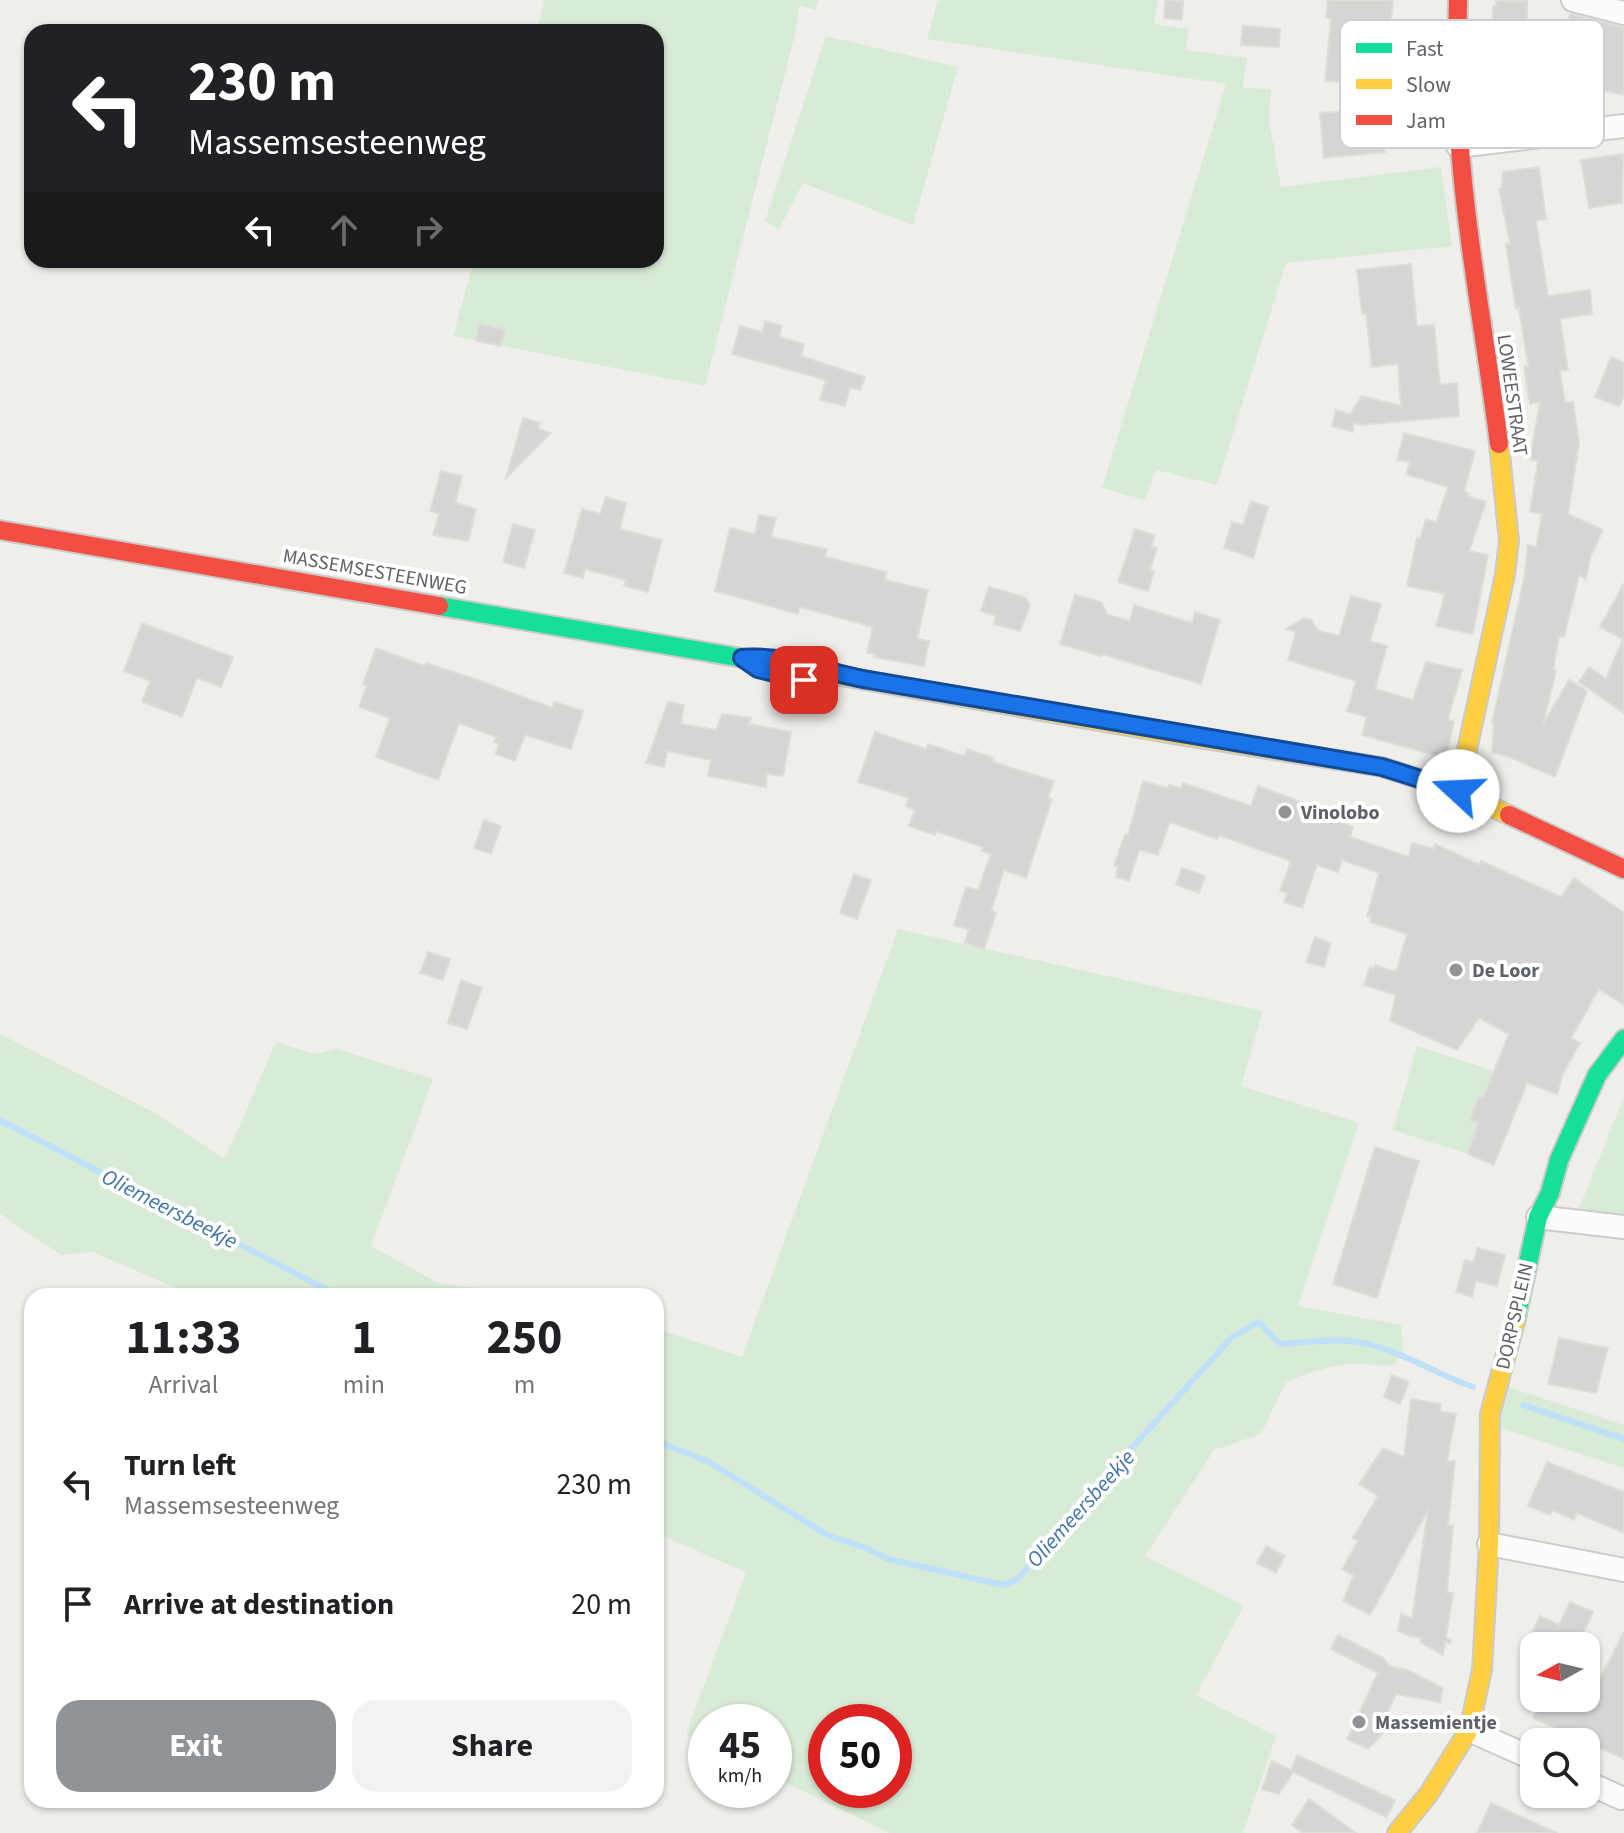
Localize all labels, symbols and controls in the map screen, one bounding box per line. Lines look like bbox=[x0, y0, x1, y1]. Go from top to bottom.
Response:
legend bbox=[1340, 20, 1604, 148]
text: Fast bbox=[1406, 33, 1444, 65]
text: 230 m bbox=[188, 43, 336, 122]
icon: left bbox=[56, 56, 160, 160]
text: Slow bbox=[1406, 69, 1451, 101]
text: Jam bbox=[1406, 105, 1446, 137]
text: Massemsesteenweg bbox=[188, 117, 486, 168]
icon: left bbox=[238, 208, 282, 252]
icon: ahead bbox=[322, 208, 366, 252]
icon: right bbox=[406, 208, 450, 252]
street label: LOWEESTRAAT bbox=[1490, 332, 1534, 458]
street label: MASSEMSESTEENWEG bbox=[281, 542, 469, 602]
pin bbox=[770, 646, 838, 714]
icon: arrive bbox=[782, 658, 826, 702]
position arrow bbox=[1416, 749, 1500, 833]
place label: Vinolobo bbox=[1300, 799, 1380, 827]
marker: Vinolobo bbox=[1276, 803, 1294, 821]
place label: De Loor bbox=[1472, 957, 1539, 985]
marker: De Loor bbox=[1447, 961, 1465, 979]
water label: Oliemeersbeekje bbox=[96, 1161, 243, 1257]
street label: DORPSPLEIN bbox=[1489, 1260, 1541, 1372]
text: 11:33 bbox=[125, 1304, 241, 1372]
text: 1 bbox=[351, 1304, 377, 1372]
text: 250 bbox=[486, 1304, 562, 1372]
text: Arrival bbox=[148, 1366, 218, 1403]
text: min bbox=[343, 1366, 385, 1403]
text: m bbox=[514, 1366, 535, 1403]
water label: Oliemeersbeekje bbox=[1019, 1443, 1142, 1575]
text: Turn left bbox=[124, 1444, 236, 1487]
icon: left bbox=[56, 1462, 100, 1506]
text: 230 m bbox=[556, 1463, 632, 1506]
text: Massemsesteenweg bbox=[124, 1487, 339, 1524]
icon: arrive bbox=[56, 1582, 100, 1626]
text: Arrive at destination bbox=[124, 1583, 394, 1626]
text: 20 m bbox=[571, 1583, 632, 1626]
north arrow bbox=[1520, 1632, 1600, 1712]
map controls bbox=[1520, 1632, 1600, 1808]
button: Exit bbox=[56, 1700, 336, 1792]
button: Share bbox=[352, 1700, 632, 1792]
speed limit sign: 50 bbox=[808, 1704, 912, 1808]
place label: Massemientje bbox=[1375, 1709, 1497, 1737]
marker: Massemientje bbox=[1350, 1713, 1368, 1731]
text: 45 bbox=[719, 1717, 761, 1774]
button: search bbox=[1520, 1728, 1600, 1808]
text: km/h bbox=[718, 1762, 762, 1790]

